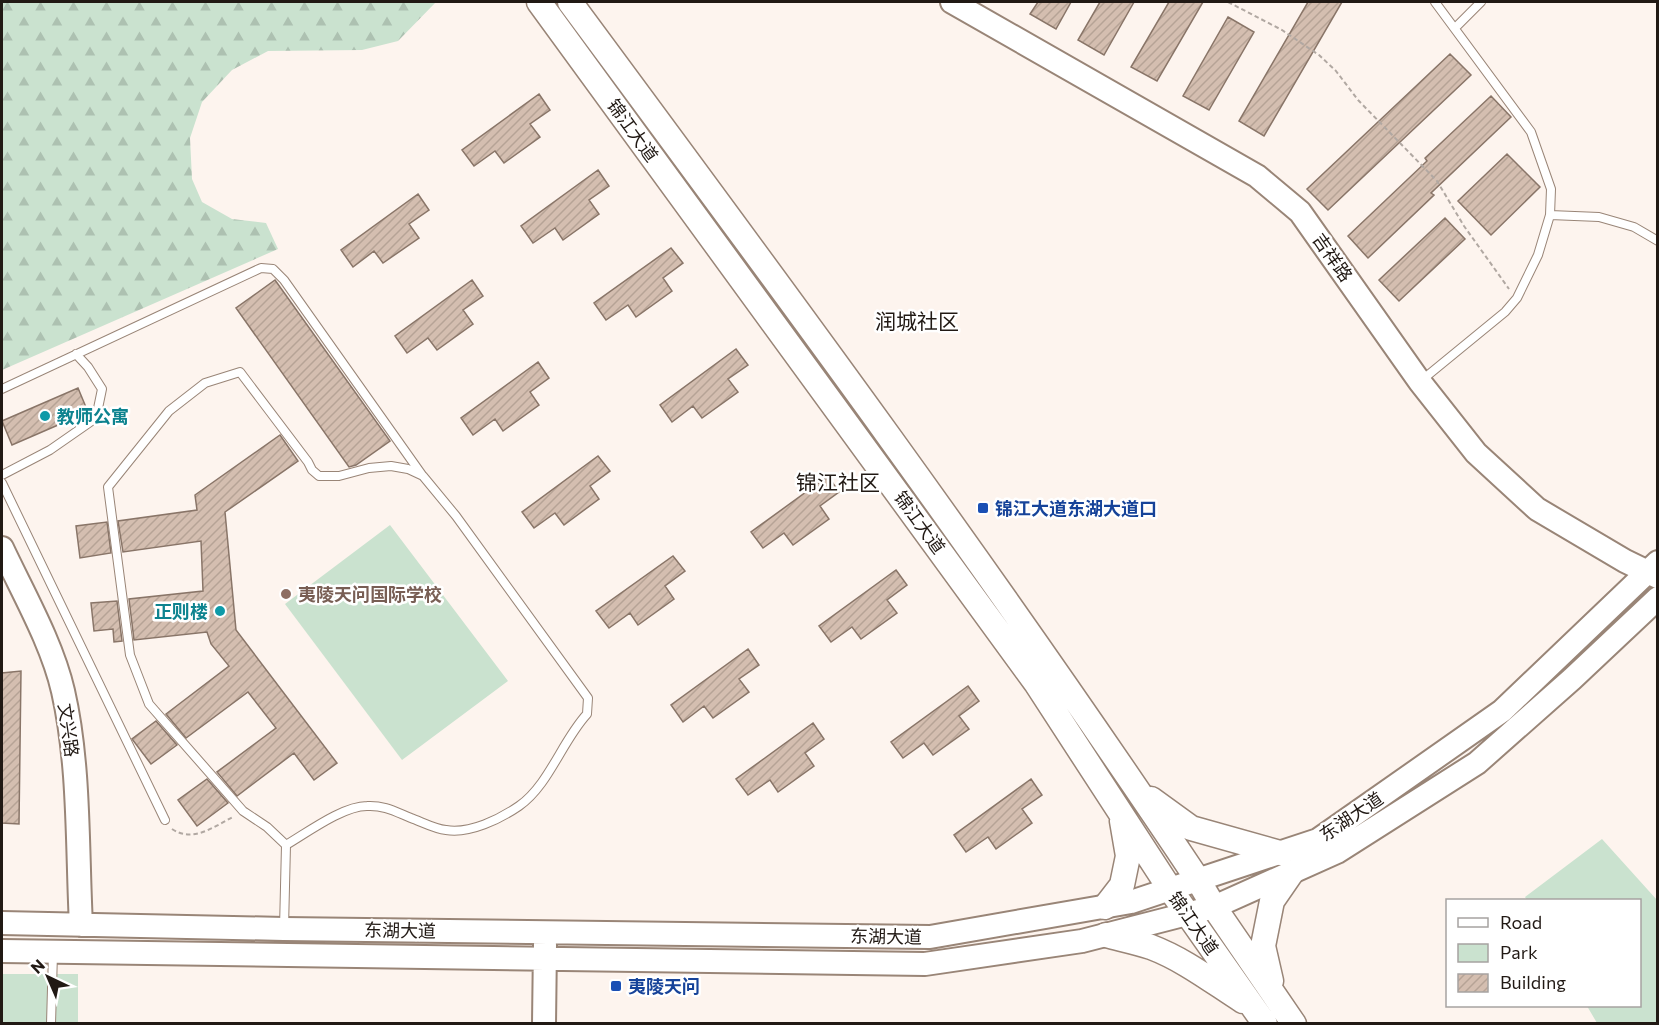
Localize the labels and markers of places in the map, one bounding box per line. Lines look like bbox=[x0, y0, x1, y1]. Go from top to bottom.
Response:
place label: 教师公寓 bbox=[57, 405, 129, 427]
marker: 教师公寓 bbox=[38, 409, 52, 423]
place label: 锦江大道东湖大道口 bbox=[995, 497, 1157, 519]
marker: 锦江大道东湖大道口 bbox=[976, 501, 990, 515]
place label: 夷陵天问国际学校 bbox=[298, 583, 442, 605]
marker: 夷陵天问国际学校 bbox=[279, 587, 293, 601]
place label: 正则楼 bbox=[154, 600, 208, 622]
marker: 正则楼 bbox=[213, 604, 227, 618]
place label: 夷陵天问 bbox=[628, 975, 700, 997]
marker: 夷陵天问 bbox=[609, 979, 623, 993]

